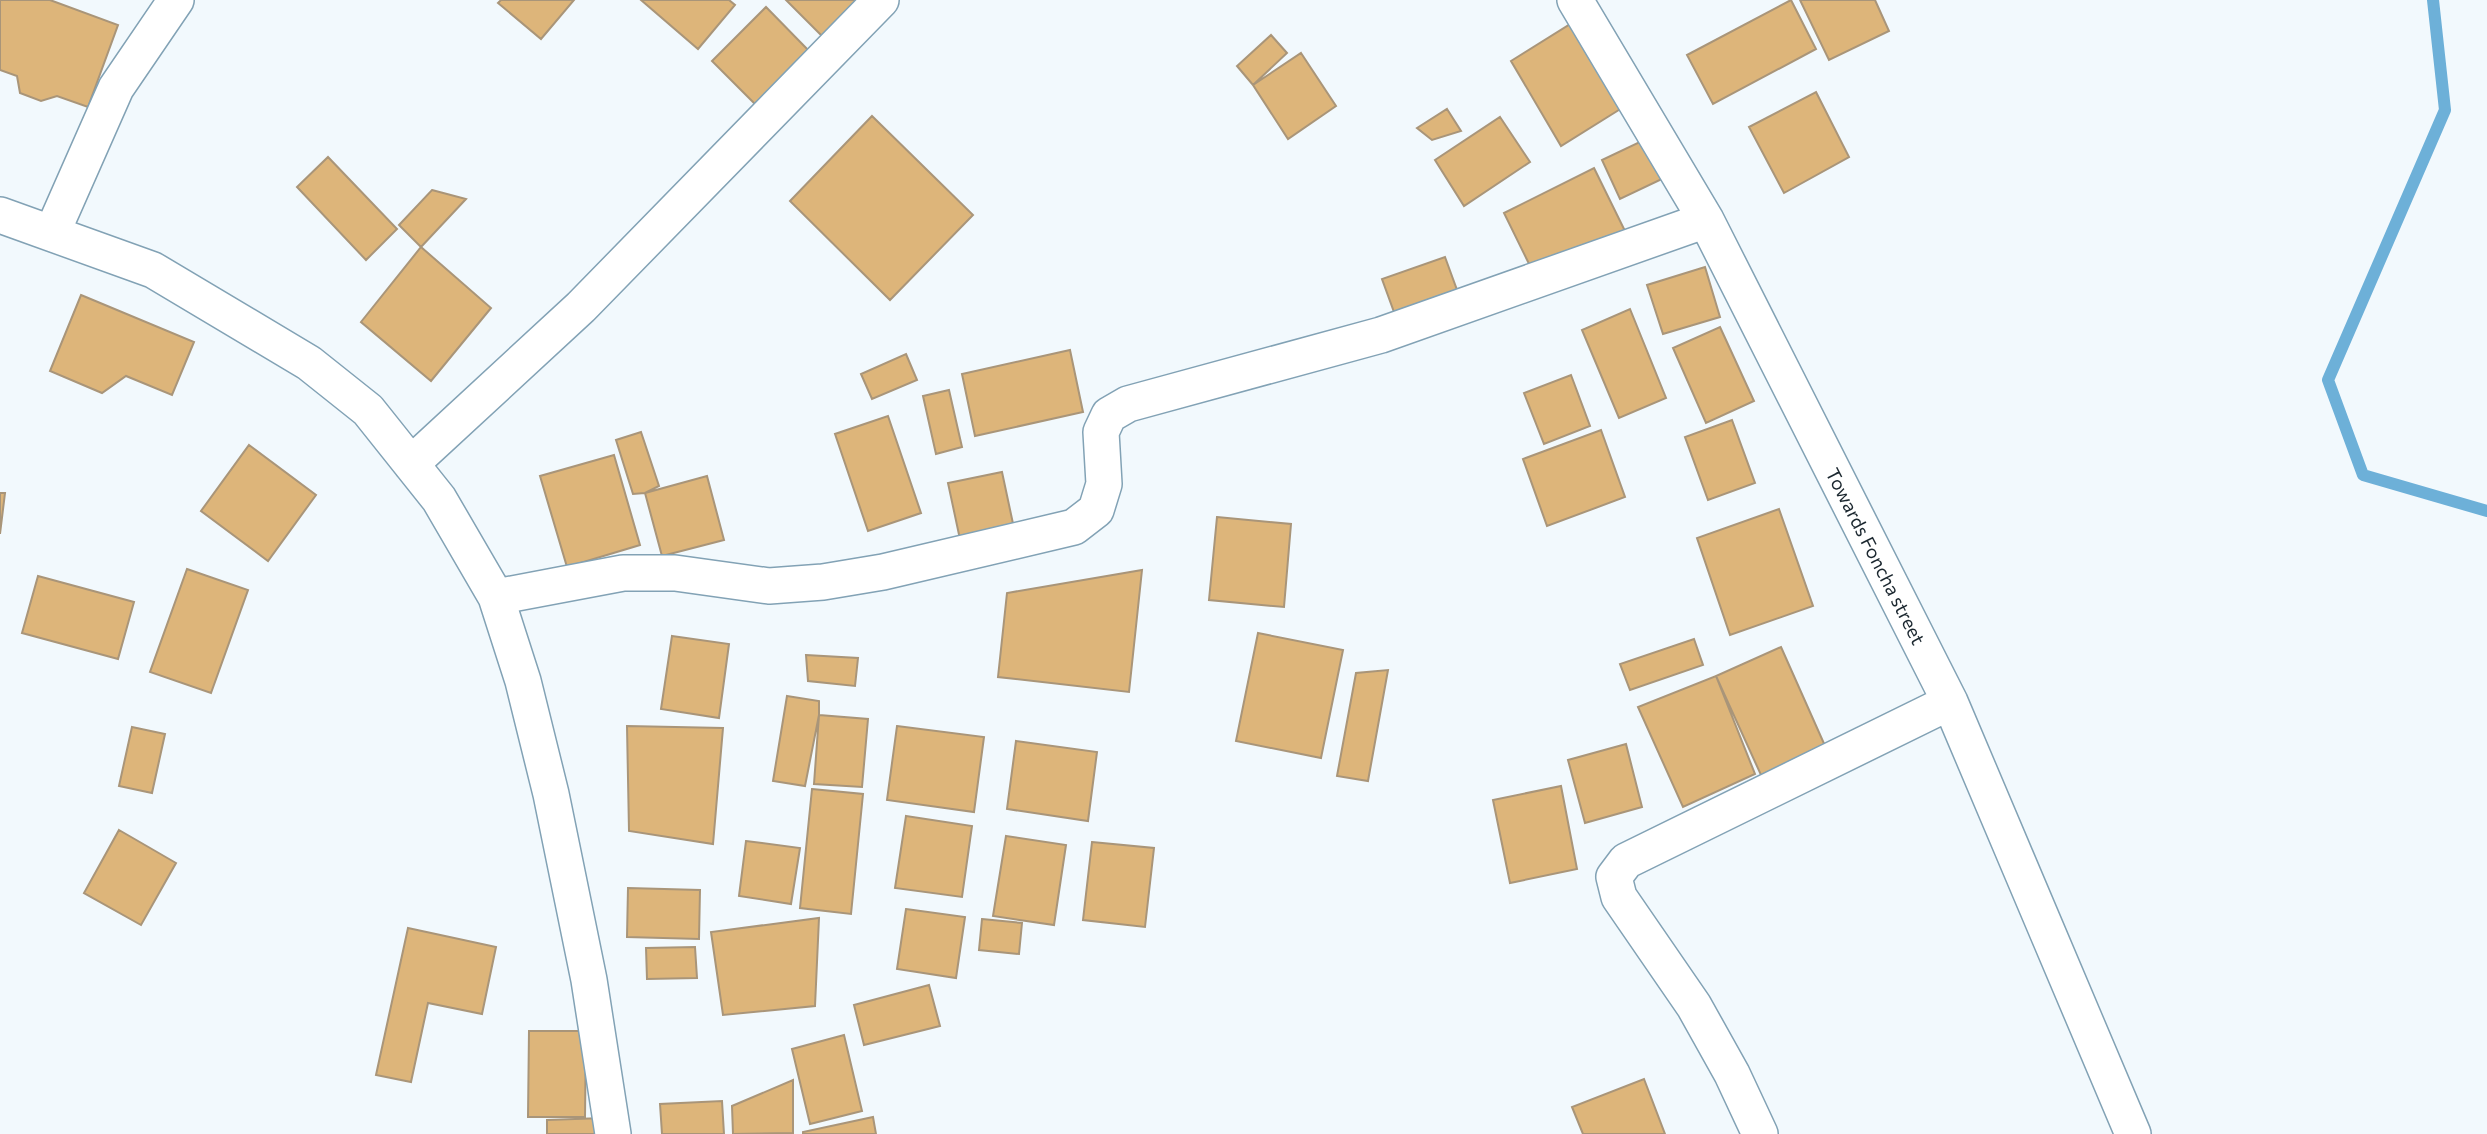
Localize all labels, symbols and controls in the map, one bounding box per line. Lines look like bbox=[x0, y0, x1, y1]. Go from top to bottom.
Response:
street label: Towards Foncha street bbox=[1821, 464, 1931, 648]

